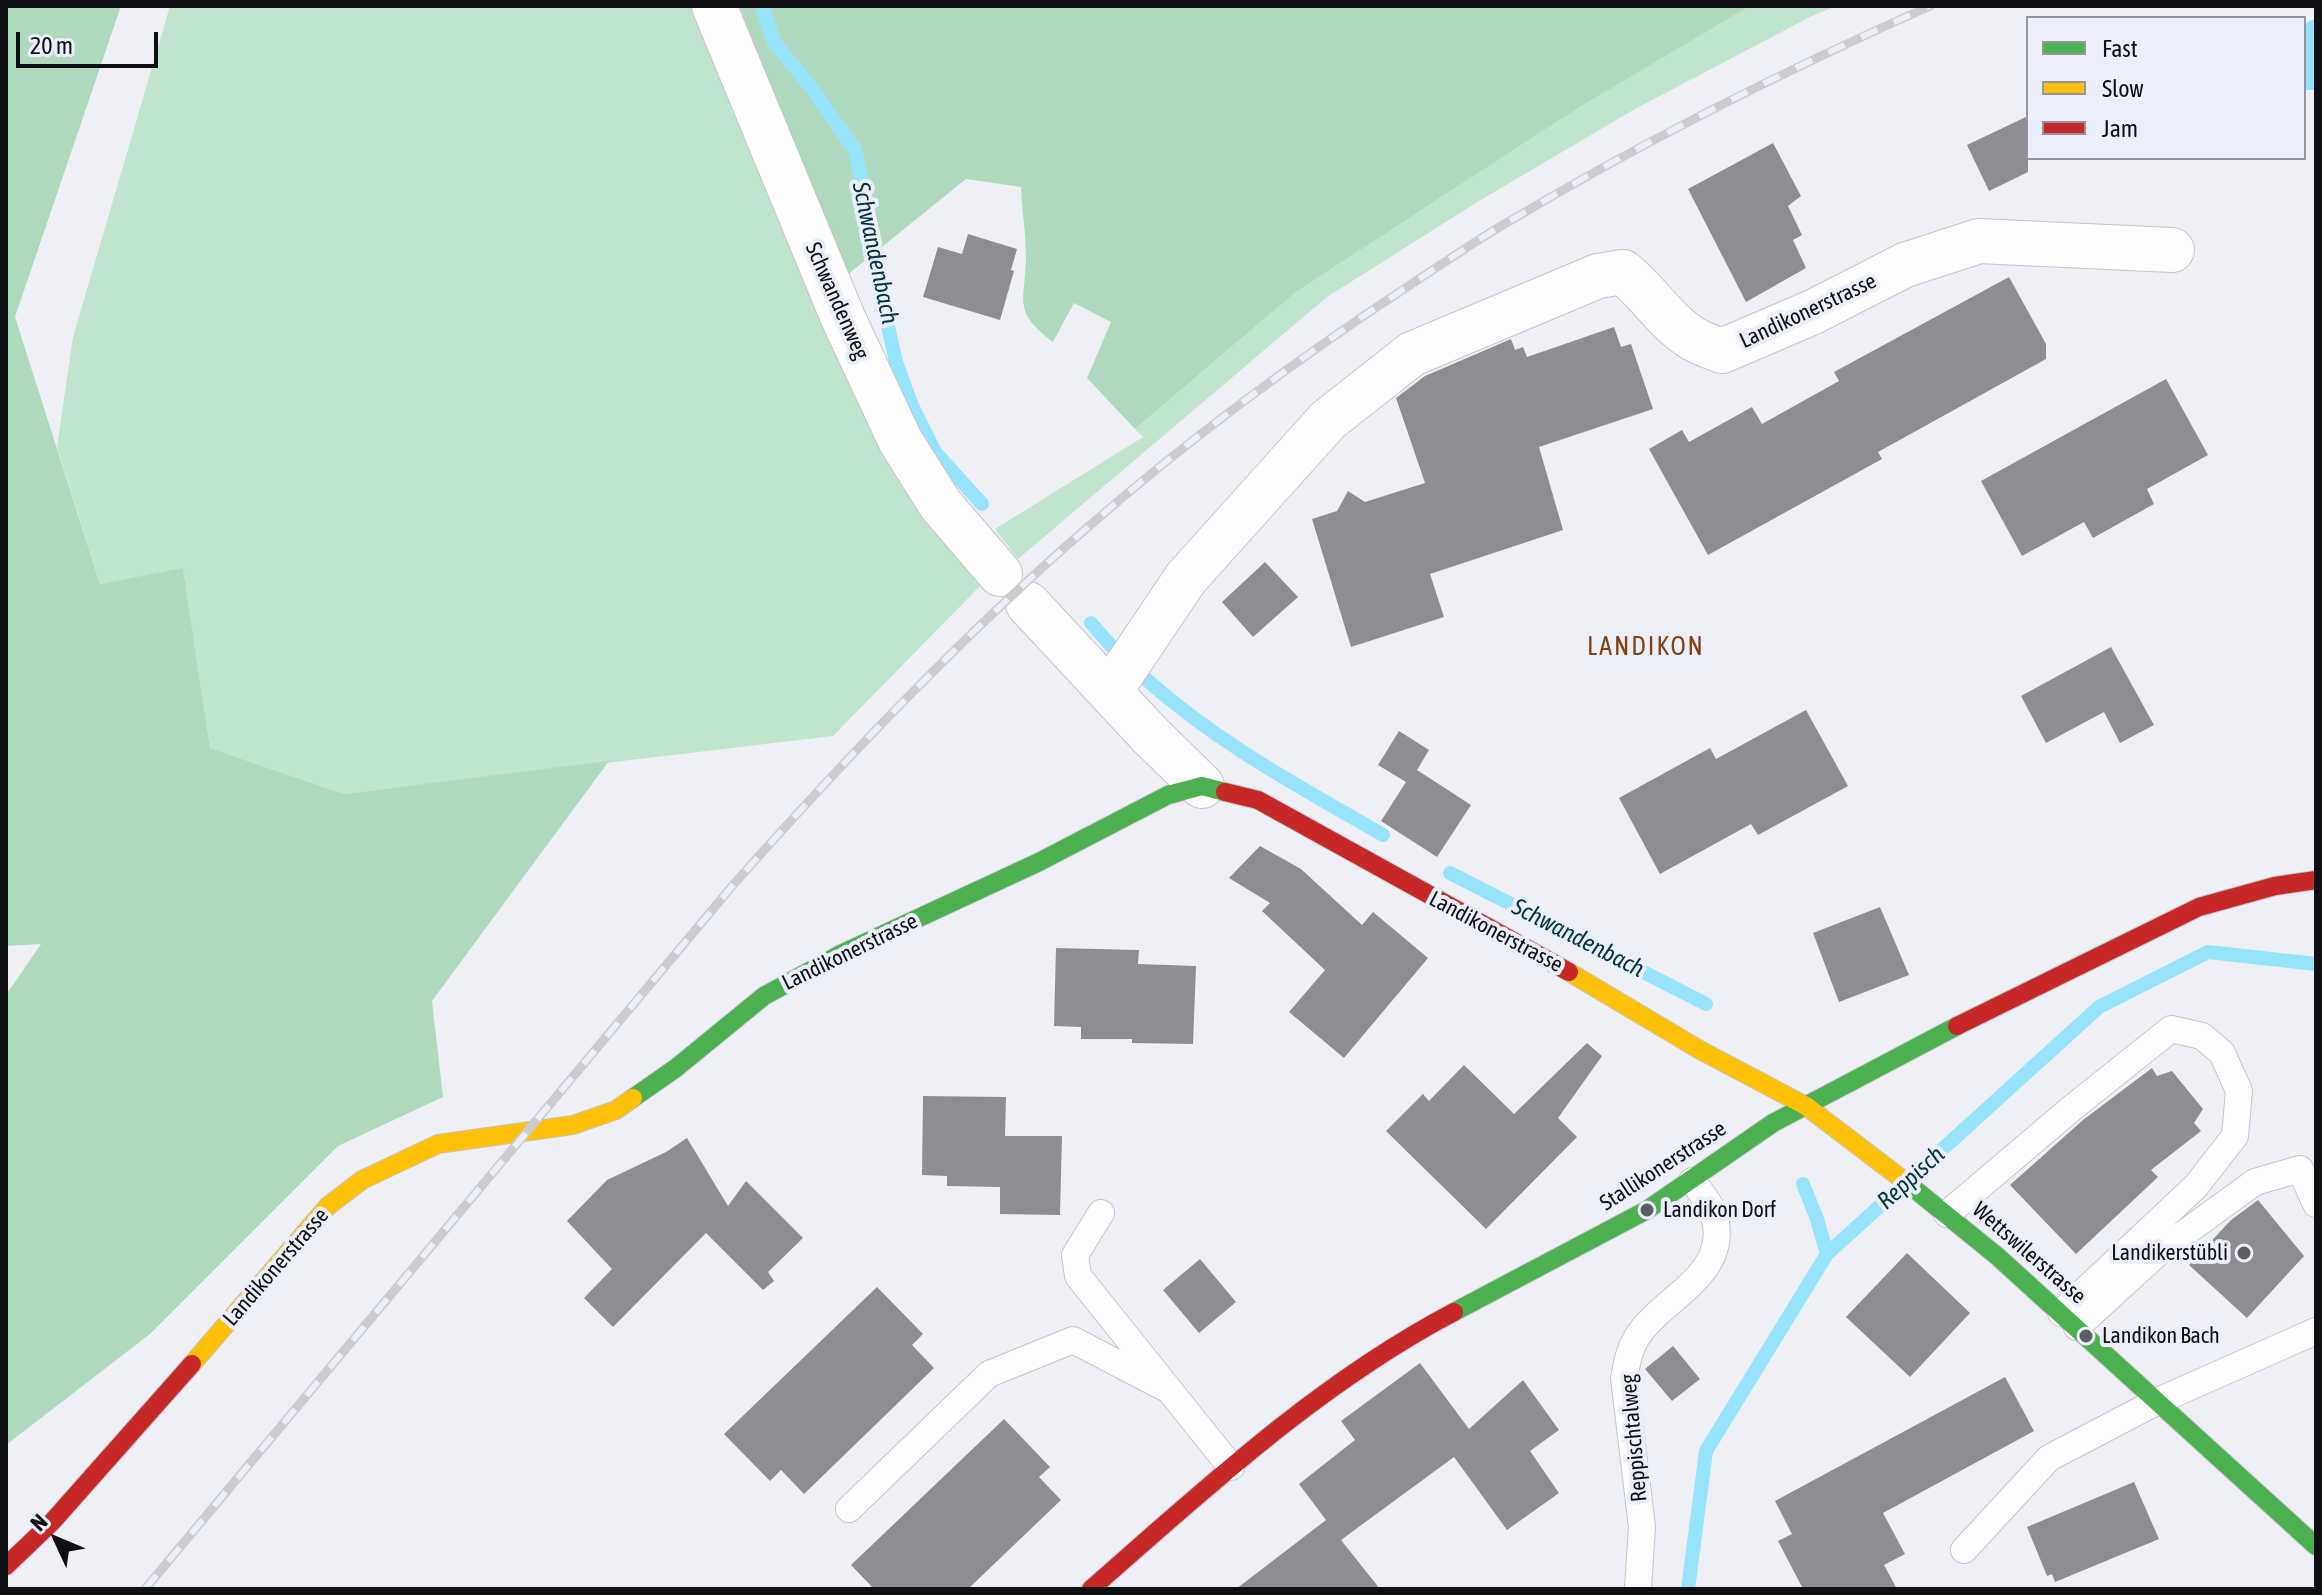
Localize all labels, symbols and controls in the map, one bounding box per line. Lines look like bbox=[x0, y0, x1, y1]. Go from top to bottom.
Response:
scale bar bbox=[20, 16, 162, 66]
legend bbox=[2026, 16, 2306, 160]
text: 20 m bbox=[30, 32, 73, 59]
text: Fast bbox=[2102, 35, 2138, 62]
text: Slow bbox=[2102, 75, 2144, 102]
text: Jam bbox=[2102, 115, 2138, 142]
water label: Schwandenbach bbox=[846, 179, 904, 327]
street label: Schwandenweg bbox=[799, 238, 875, 364]
street label: Landikonerstrasse bbox=[1736, 268, 1880, 354]
district label: LANDIKON bbox=[1587, 631, 1705, 663]
street label: Landikonerstrasse bbox=[1425, 886, 1567, 978]
water label: Schwandenbach bbox=[1507, 892, 1649, 984]
street label: Landikonerstrasse bbox=[778, 908, 922, 996]
street label: Stallikonerstrasse bbox=[1595, 1115, 1731, 1217]
water label: Reppisch bbox=[1872, 1140, 1950, 1216]
street label: Wettswilerstrasse bbox=[1967, 1196, 2091, 1310]
place label: Landikon Dorf bbox=[1663, 1197, 1776, 1223]
marker: Landikon Dorf bbox=[1638, 1201, 1656, 1219]
street label: Landikonerstrasse bbox=[218, 1203, 334, 1331]
place label: Landikerstübli bbox=[2111, 1240, 2228, 1266]
marker: Landikerstübli bbox=[2235, 1244, 2253, 1262]
place label: Landikon Bach bbox=[2102, 1323, 2220, 1349]
marker: Landikon Bach bbox=[2077, 1327, 2095, 1345]
street label: Reppischtalweg bbox=[1615, 1373, 1653, 1503]
north arrow bbox=[16, 1499, 96, 1579]
text: N bbox=[25, 1509, 53, 1536]

